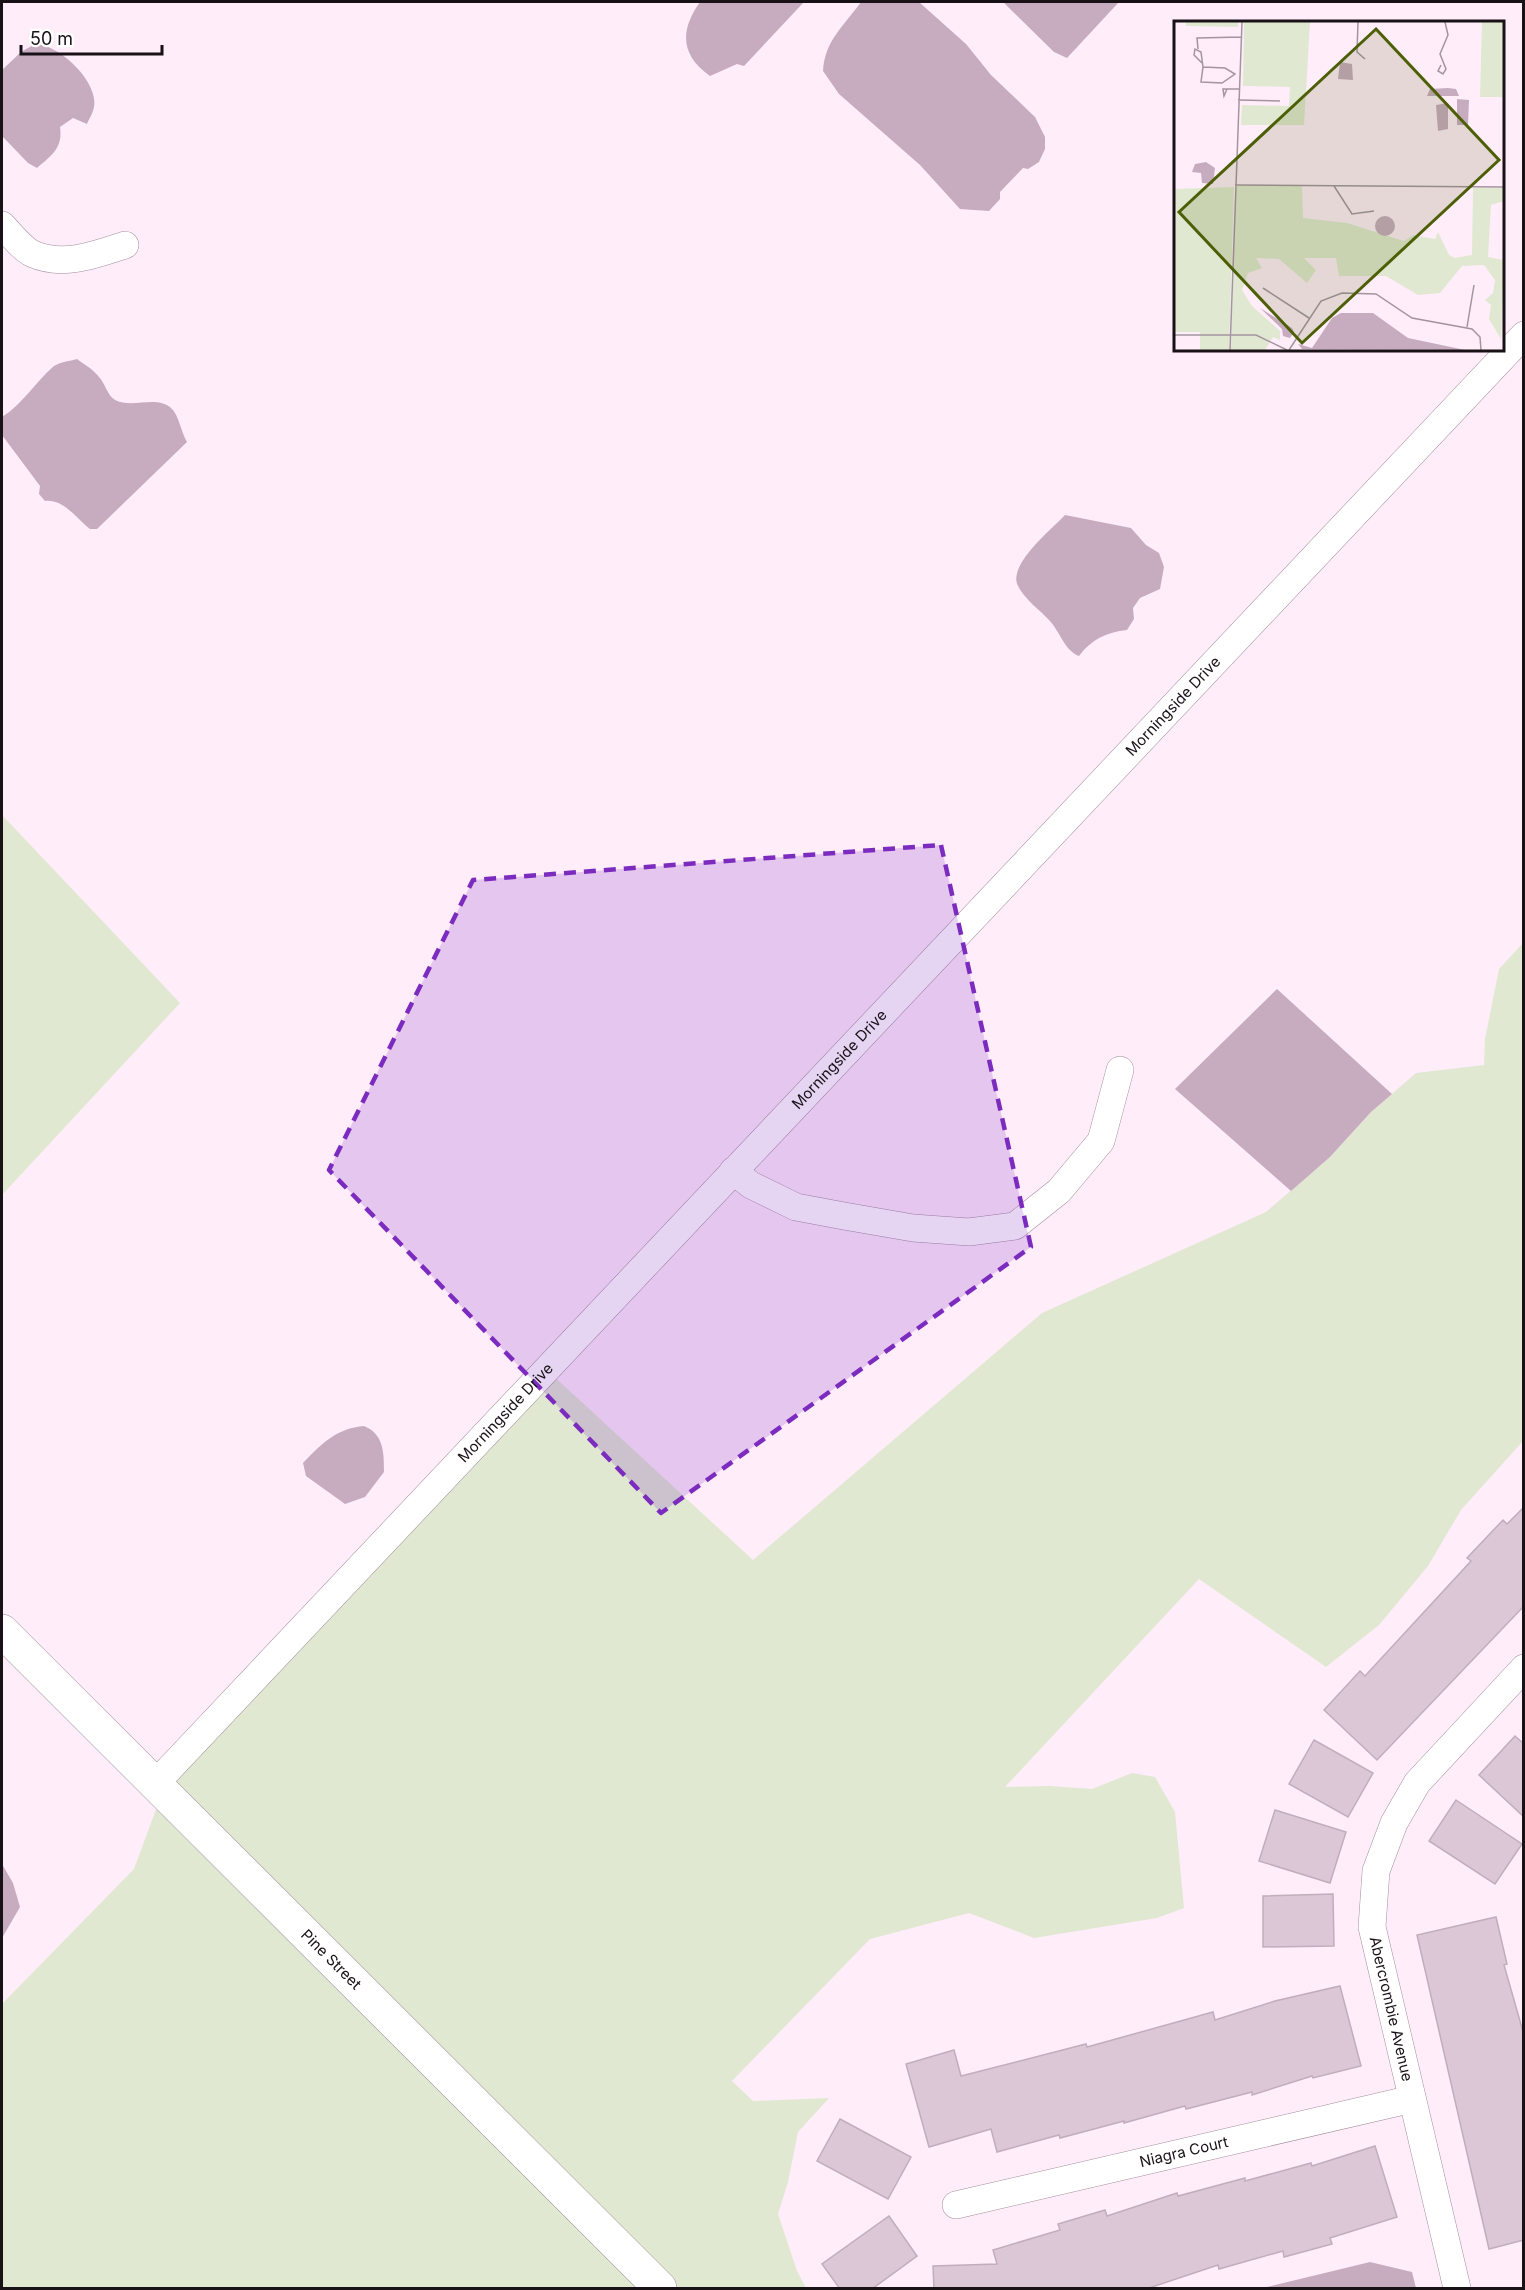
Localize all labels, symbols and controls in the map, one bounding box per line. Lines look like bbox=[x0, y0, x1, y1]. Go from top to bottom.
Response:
scale bar bbox=[21, 18, 162, 56]
inset map bbox=[1174, 21, 1504, 351]
text: 50 m bbox=[30, 28, 73, 49]
street label: Morningside Drive bbox=[1121, 652, 1224, 760]
street label: Morningside Drive bbox=[787, 1005, 891, 1113]
street label: Morningside Drive bbox=[454, 1359, 557, 1466]
street label: Pine Street bbox=[297, 1925, 366, 1993]
street label: Abercrombie Avenue bbox=[1366, 1935, 1417, 2083]
street label: Niagra Court bbox=[1138, 2132, 1230, 2171]

